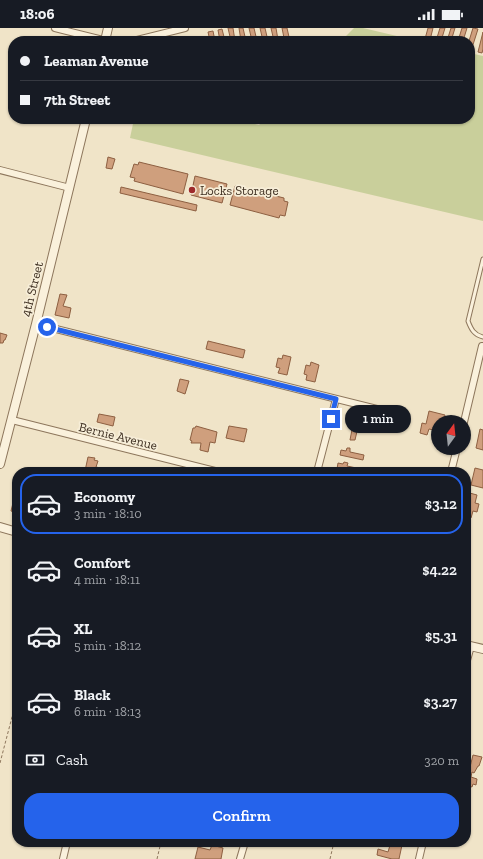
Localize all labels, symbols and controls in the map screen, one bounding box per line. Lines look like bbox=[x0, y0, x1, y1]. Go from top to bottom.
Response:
text: 18:06 bbox=[20, 5, 55, 23]
text: Leaman Avenue bbox=[44, 52, 149, 70]
text: 7th Street bbox=[44, 91, 110, 109]
place label: Locks Storage bbox=[200, 183, 279, 198]
marker: Locks Storage bbox=[187, 185, 197, 195]
street label: 4th Street bbox=[18, 260, 46, 318]
route start bbox=[38, 318, 56, 336]
callout: 1 min bbox=[345, 405, 411, 433]
route end bbox=[322, 410, 340, 428]
text: 1 min bbox=[363, 411, 393, 426]
north arrow bbox=[431, 415, 471, 455]
map controls bbox=[431, 415, 471, 455]
street label: Bernie Avenue bbox=[77, 419, 159, 453]
icon: car bbox=[26, 486, 62, 522]
text: Economy bbox=[74, 488, 135, 506]
text: $3.12 bbox=[425, 495, 457, 513]
text: 3 min · 18:10 bbox=[74, 506, 142, 521]
icon: car bbox=[26, 552, 62, 588]
text: Comfort bbox=[74, 554, 130, 572]
text: $4.22 bbox=[422, 561, 457, 579]
text: 4 min · 18:11 bbox=[74, 572, 140, 587]
icon: car bbox=[26, 618, 62, 654]
text: XL bbox=[74, 620, 92, 638]
text: $5.31 bbox=[425, 627, 457, 645]
text: 5 min · 18:12 bbox=[74, 638, 141, 653]
icon: car bbox=[26, 684, 62, 720]
text: Black bbox=[74, 686, 111, 704]
text: $3.27 bbox=[423, 693, 457, 711]
text: 6 min · 18:13 bbox=[74, 704, 141, 719]
icon: cash bbox=[24, 749, 46, 771]
text: Cash bbox=[56, 751, 88, 769]
text: 320 m bbox=[424, 753, 459, 768]
button: Confirm bbox=[24, 793, 459, 839]

